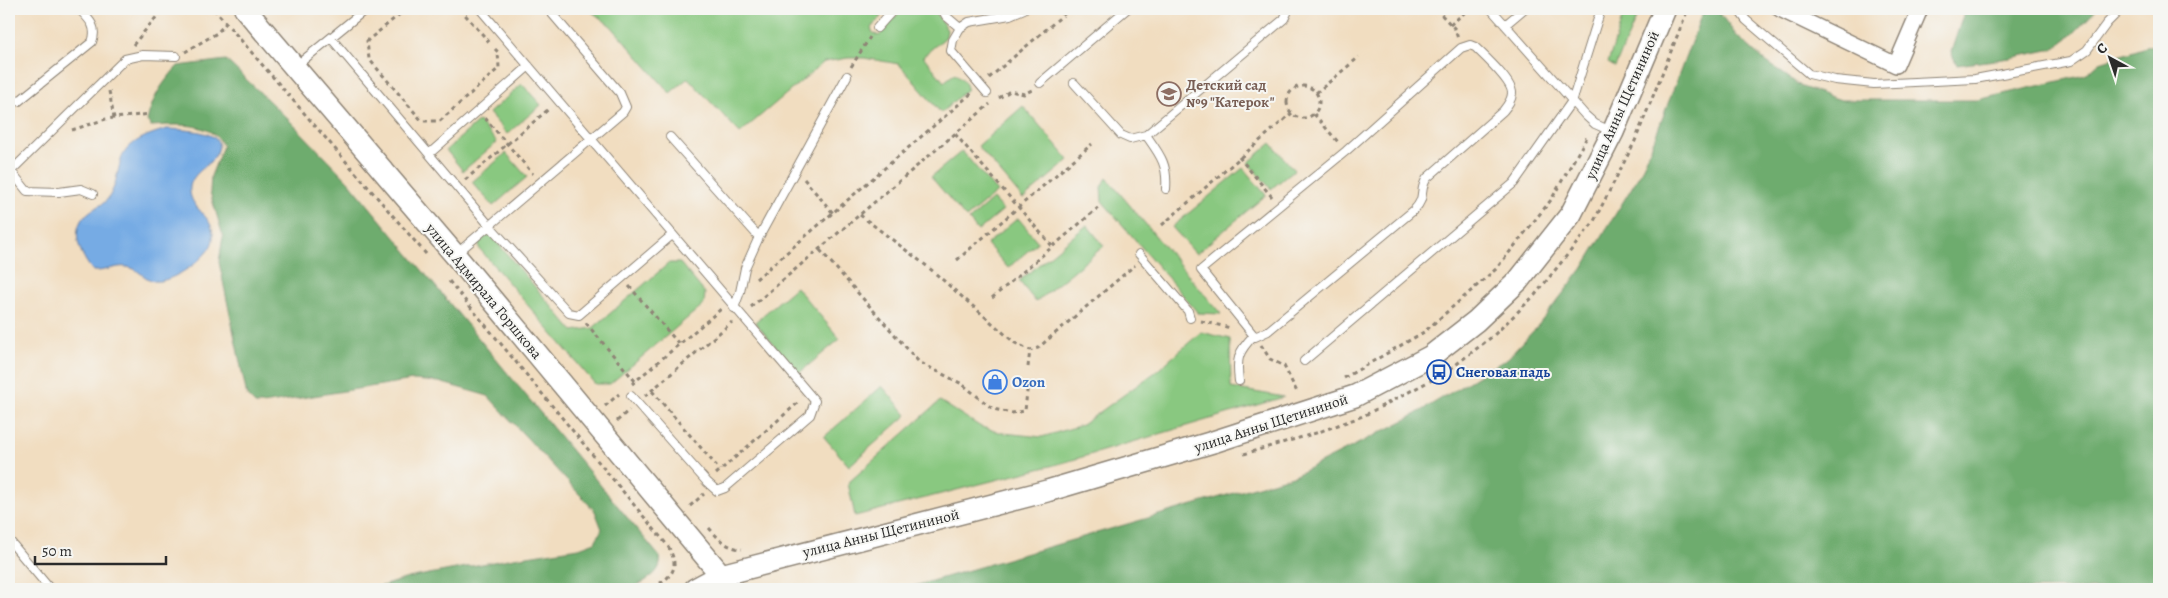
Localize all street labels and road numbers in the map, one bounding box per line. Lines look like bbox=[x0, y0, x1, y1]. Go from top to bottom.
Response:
street label: улица Анны Щетининой bbox=[1580, 27, 1664, 183]
street label: улица Адмирала Горшкова bbox=[421, 218, 547, 363]
street label: улица Анны Щетининой bbox=[1191, 389, 1351, 458]
street label: улица Анны Щетининой bbox=[800, 504, 962, 562]

